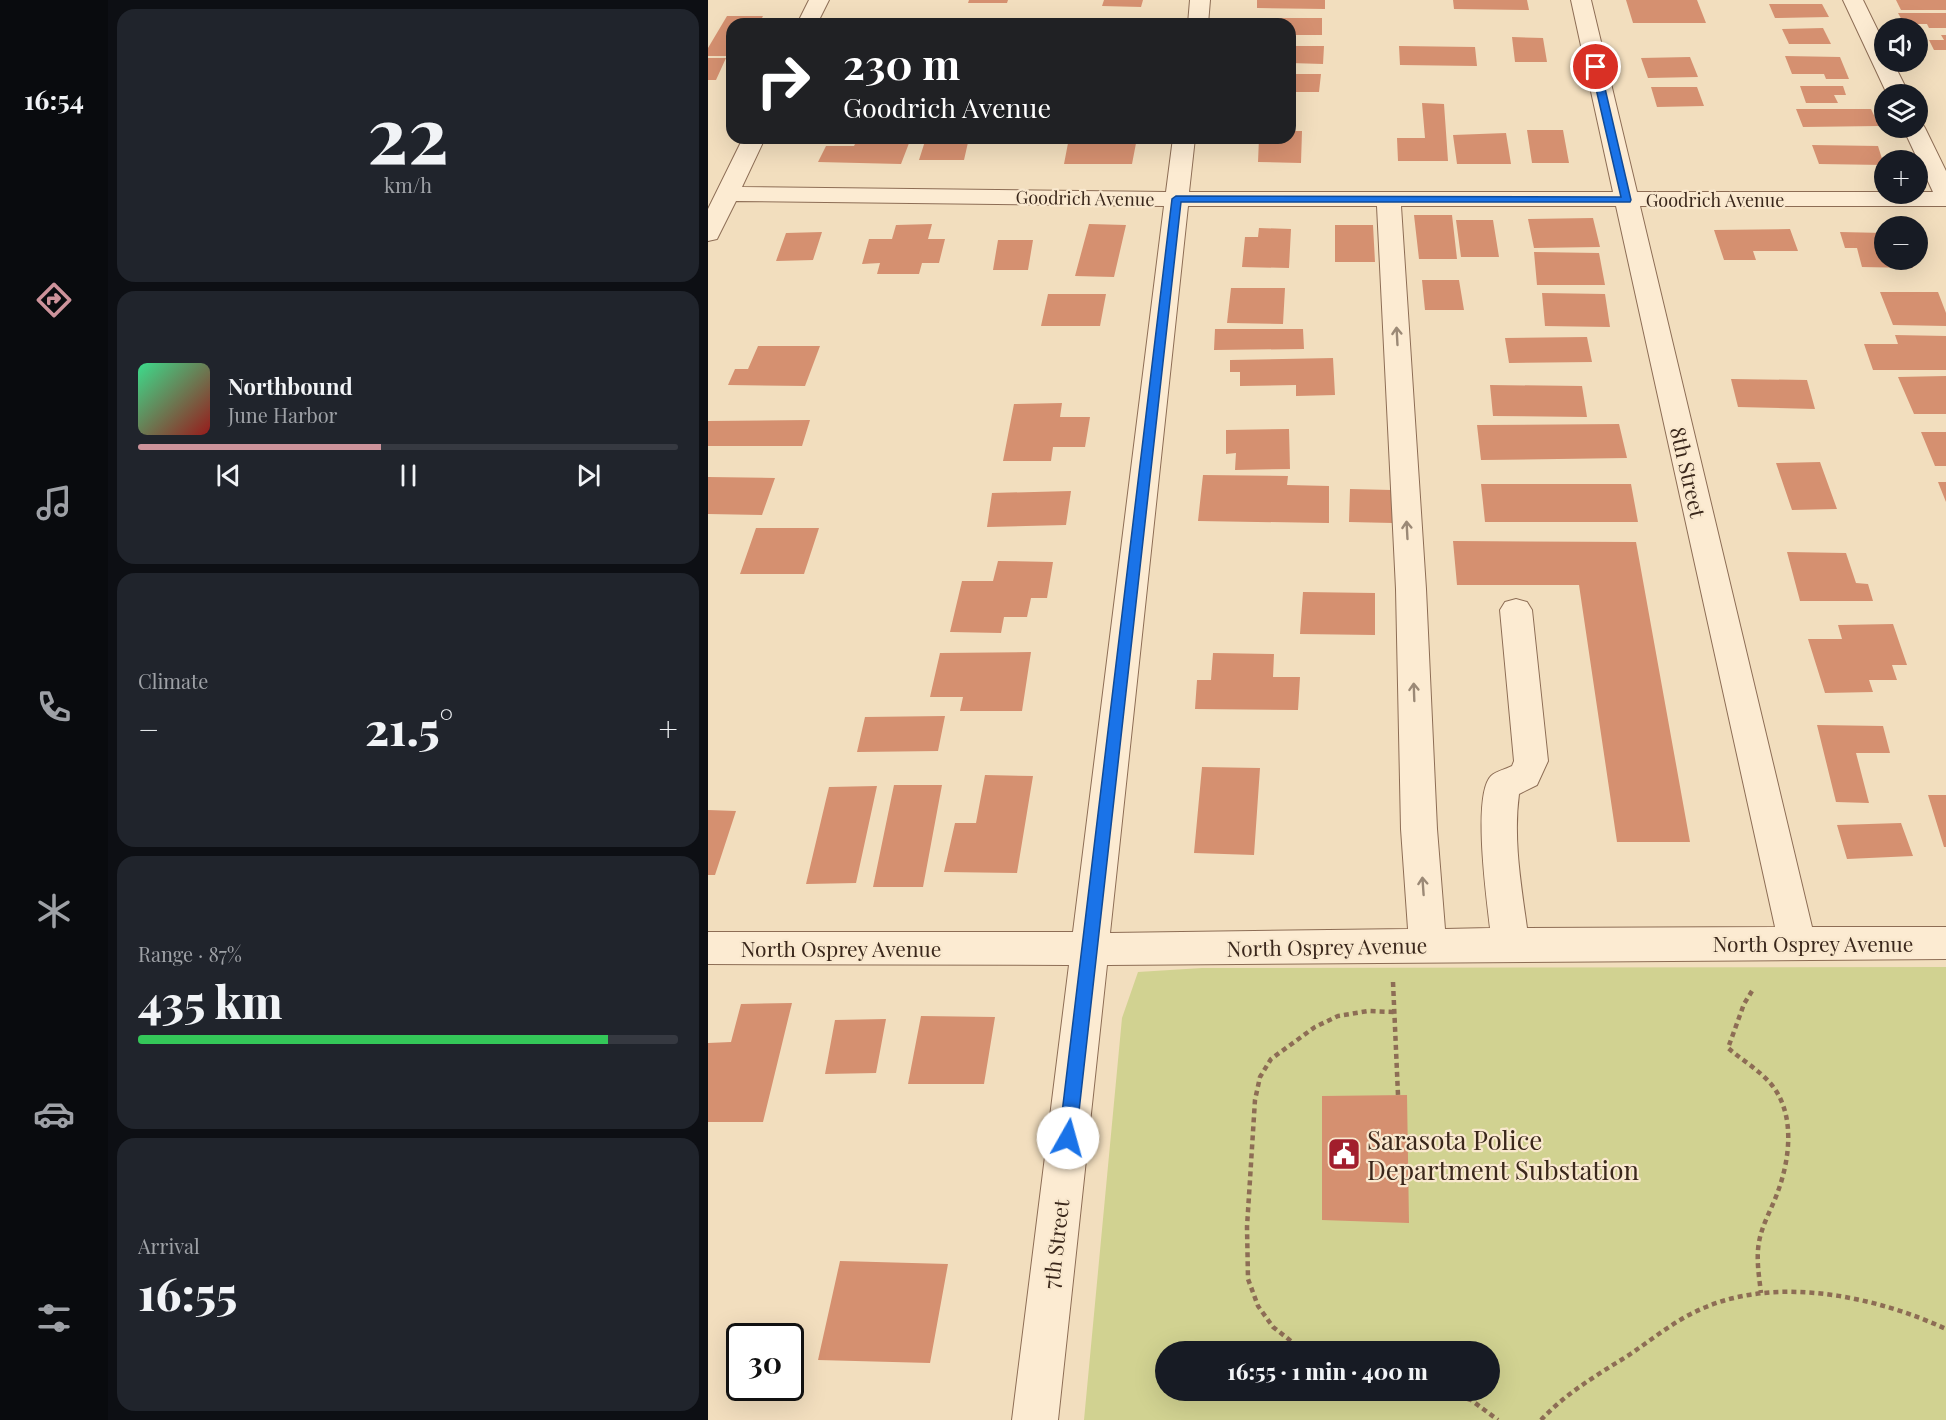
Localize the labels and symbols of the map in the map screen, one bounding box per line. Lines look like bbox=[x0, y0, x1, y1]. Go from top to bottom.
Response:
pin bbox=[1570, 41, 1621, 92]
street label: Goodrich Avenue bbox=[1015, 185, 1155, 211]
street label: Goodrich Avenue bbox=[1646, 188, 1784, 212]
one-way arrow bbox=[1391, 326, 1402, 346]
street label: 8th Street bbox=[1665, 424, 1713, 521]
one-way arrow bbox=[1402, 521, 1413, 541]
one-way arrow bbox=[1409, 682, 1420, 702]
one-way arrow bbox=[1418, 877, 1429, 897]
street label: North Osprey Avenue bbox=[1713, 929, 1913, 957]
street label: North Osprey Avenue bbox=[1226, 930, 1428, 962]
street label: North Osprey Avenue bbox=[741, 934, 941, 962]
position arrow bbox=[1036, 1106, 1100, 1170]
place label: Sarasota Police Department Substation bbox=[1367, 1122, 1639, 1187]
public building icon: Sarasota Police Department Substation bbox=[1326, 1136, 1362, 1172]
street label: 7th Street bbox=[1036, 1197, 1074, 1290]
speed limit sign: 30 bbox=[726, 1323, 804, 1401]

